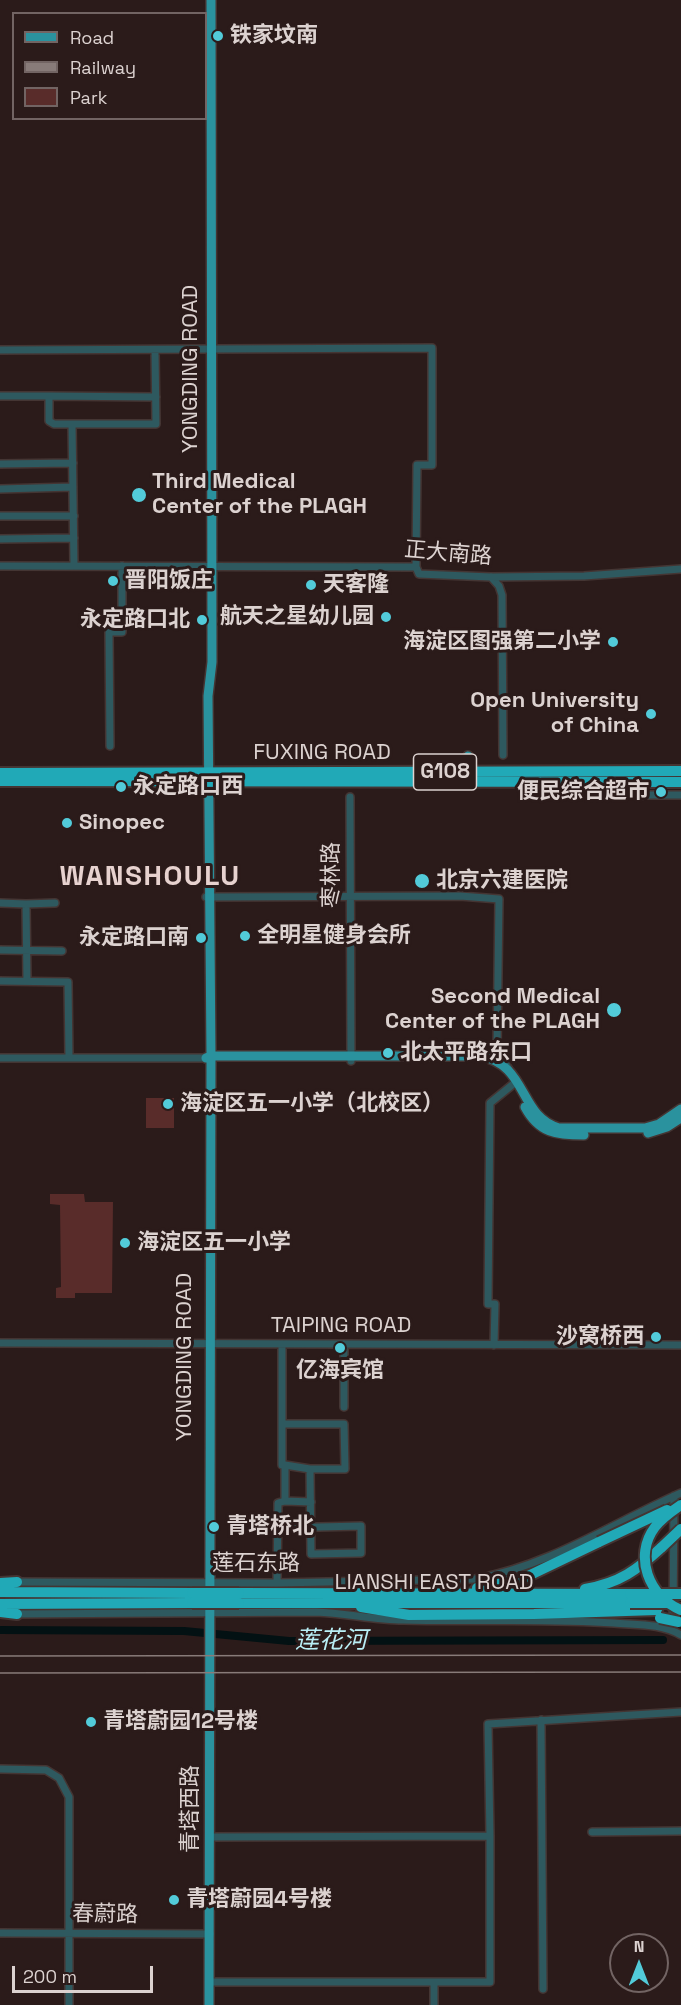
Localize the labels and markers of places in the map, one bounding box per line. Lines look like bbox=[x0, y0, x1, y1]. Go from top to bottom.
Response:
place label: 铁家坟南 bbox=[230, 23, 318, 49]
marker: 铁家坟南 bbox=[211, 29, 225, 43]
place label: Third Medical Center of the PLAGH bbox=[152, 469, 367, 520]
marker: Third Medical Center of the PLAGH bbox=[130, 486, 148, 504]
place label: 晋阳饭庄 bbox=[125, 568, 213, 594]
place label: 天客隆 bbox=[323, 572, 389, 598]
marker: 晋阳饭庄 bbox=[106, 574, 120, 588]
marker: 天客隆 bbox=[304, 578, 318, 592]
place label: 航天之星幼儿园 bbox=[220, 604, 374, 630]
place label: 永定路口北 bbox=[80, 607, 190, 633]
marker: 航天之星幼儿园 bbox=[379, 610, 393, 624]
marker: 永定路口北 bbox=[195, 613, 209, 627]
place label: 海淀区图强第二小学 bbox=[403, 629, 601, 655]
marker: 海淀区图强第二小学 bbox=[606, 635, 620, 649]
place label: Open University of China bbox=[470, 688, 639, 740]
marker: Open University of China bbox=[644, 707, 658, 721]
place label: 永定路口西 bbox=[133, 774, 243, 800]
place label: 便民综合超市 bbox=[517, 779, 649, 805]
marker: 永定路口西 bbox=[114, 780, 128, 794]
marker: 便民综合超市 bbox=[654, 785, 668, 799]
place label: Sinopec bbox=[79, 810, 165, 836]
marker: Sinopec bbox=[60, 816, 74, 830]
place label: 北京六建医院 bbox=[436, 868, 568, 894]
marker: 北京六建医院 bbox=[413, 872, 431, 890]
place label: 全明星健身会所 bbox=[257, 923, 411, 949]
place label: 永定路口南 bbox=[79, 925, 189, 951]
marker: 全明星健身会所 bbox=[238, 929, 252, 943]
marker: 永定路口南 bbox=[194, 931, 208, 945]
place label: Second Medical Center of the PLAGH bbox=[385, 984, 600, 1036]
marker: Second Medical Center of the PLAGH bbox=[605, 1001, 623, 1019]
place label: 北太平路东口 bbox=[400, 1040, 532, 1066]
marker: 北太平路东口 bbox=[381, 1046, 395, 1060]
place label: 海淀区五一小学（北校区） bbox=[180, 1091, 444, 1117]
marker: 海淀区五一小学（北校区） bbox=[161, 1097, 175, 1111]
place label: 海淀区五一小学 bbox=[137, 1230, 291, 1256]
marker: 海淀区五一小学 bbox=[118, 1236, 132, 1250]
place label: 沙窝桥西 bbox=[556, 1324, 644, 1350]
marker: 沙窝桥西 bbox=[649, 1330, 663, 1344]
marker: 亿海宾馆 bbox=[333, 1341, 347, 1355]
place label: 亿海宾馆 bbox=[296, 1358, 384, 1384]
place label: 青塔桥北 bbox=[226, 1514, 314, 1540]
marker: 青塔桥北 bbox=[207, 1520, 221, 1534]
place label: 青塔蔚园12号楼 bbox=[103, 1709, 258, 1735]
marker: 青塔蔚园12号楼 bbox=[84, 1715, 98, 1729]
place label: 青塔蔚园4号楼 bbox=[186, 1887, 332, 1913]
marker: 青塔蔚园4号楼 bbox=[167, 1893, 181, 1907]

